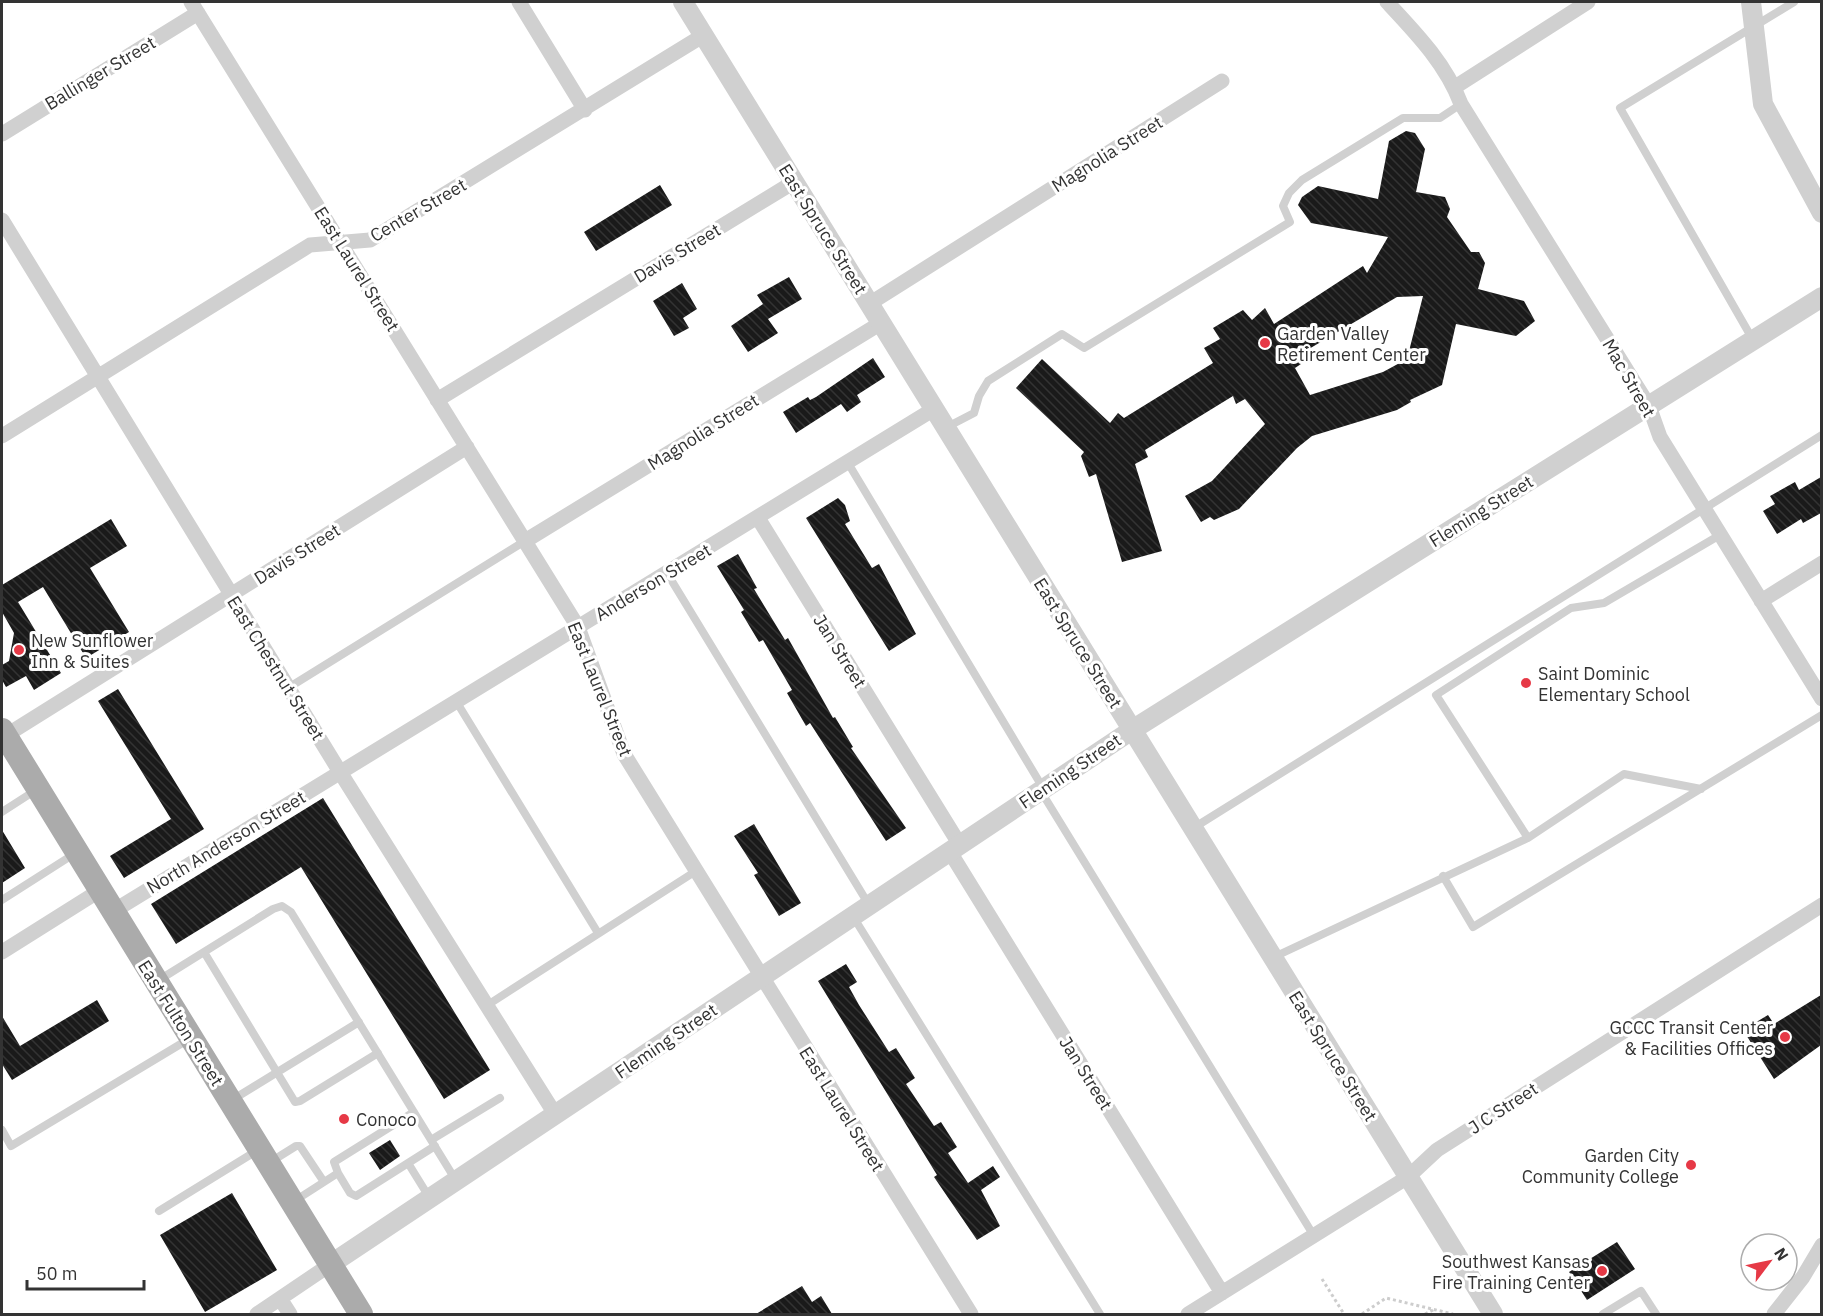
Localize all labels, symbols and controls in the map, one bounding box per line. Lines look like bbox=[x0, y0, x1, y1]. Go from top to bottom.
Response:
street label: Ballinger Street bbox=[40, 31, 160, 115]
street label: Magnolia Street bbox=[1047, 111, 1167, 197]
street label: East Spruce Street bbox=[774, 160, 872, 298]
street label: Center Street bbox=[366, 173, 470, 247]
street label: East Laurel Street bbox=[309, 202, 405, 336]
street label: Davis Street bbox=[629, 218, 725, 288]
place label: Garden Valley Retirement Center bbox=[1277, 322, 1426, 366]
street label: Mac Street bbox=[1597, 335, 1661, 421]
marker: Garden Valley Retirement Center bbox=[1258, 336, 1272, 350]
street label: Magnolia Street bbox=[643, 389, 763, 475]
street label: Fleming Street bbox=[1425, 470, 1537, 552]
street label: Davis Street bbox=[250, 518, 344, 590]
street label: Anderson Street bbox=[591, 538, 715, 626]
street label: East Spruce Street bbox=[1029, 574, 1127, 712]
street label: East Chestnut Street bbox=[222, 592, 330, 744]
street label: Jan Street bbox=[808, 610, 872, 692]
street label: East Laurel Street bbox=[563, 618, 637, 760]
place label: New Sunflower Inn & Suites bbox=[31, 629, 154, 673]
marker: New Sunflower Inn & Suites bbox=[12, 643, 26, 657]
place label: Saint Dominic Elementary School bbox=[1538, 662, 1690, 706]
marker: Saint Dominic Elementary School bbox=[1519, 676, 1533, 690]
street label: Fleming Street bbox=[1014, 728, 1126, 814]
street label: North Anderson Street bbox=[142, 785, 310, 899]
street label: East Fulton Street bbox=[133, 956, 229, 1090]
street label: East Spruce Street bbox=[1284, 987, 1382, 1125]
street label: Fleming Street bbox=[610, 998, 722, 1084]
place label: GCCC Transit Center & Facilities Offices bbox=[1609, 1016, 1773, 1060]
marker: GCCC Transit Center & Facilities Offices bbox=[1778, 1030, 1792, 1044]
street label: Jan Street bbox=[1054, 1032, 1118, 1114]
street label: East Laurel Street bbox=[794, 1042, 890, 1176]
street label: J C Street bbox=[1464, 1077, 1542, 1139]
place label: Conoco bbox=[356, 1108, 417, 1131]
marker: Conoco bbox=[337, 1112, 351, 1126]
place label: Garden City Community College bbox=[1522, 1144, 1679, 1188]
marker: Garden City Community College bbox=[1684, 1158, 1698, 1172]
north arrow bbox=[1739, 1232, 1799, 1292]
text: N bbox=[1770, 1244, 1793, 1264]
place label: Southwest Kansas Fire Training Center bbox=[1432, 1250, 1590, 1294]
scale bar bbox=[27, 1253, 144, 1291]
text: 50 m bbox=[36, 1262, 78, 1285]
marker: Southwest Kansas Fire Training Center bbox=[1595, 1264, 1609, 1278]

